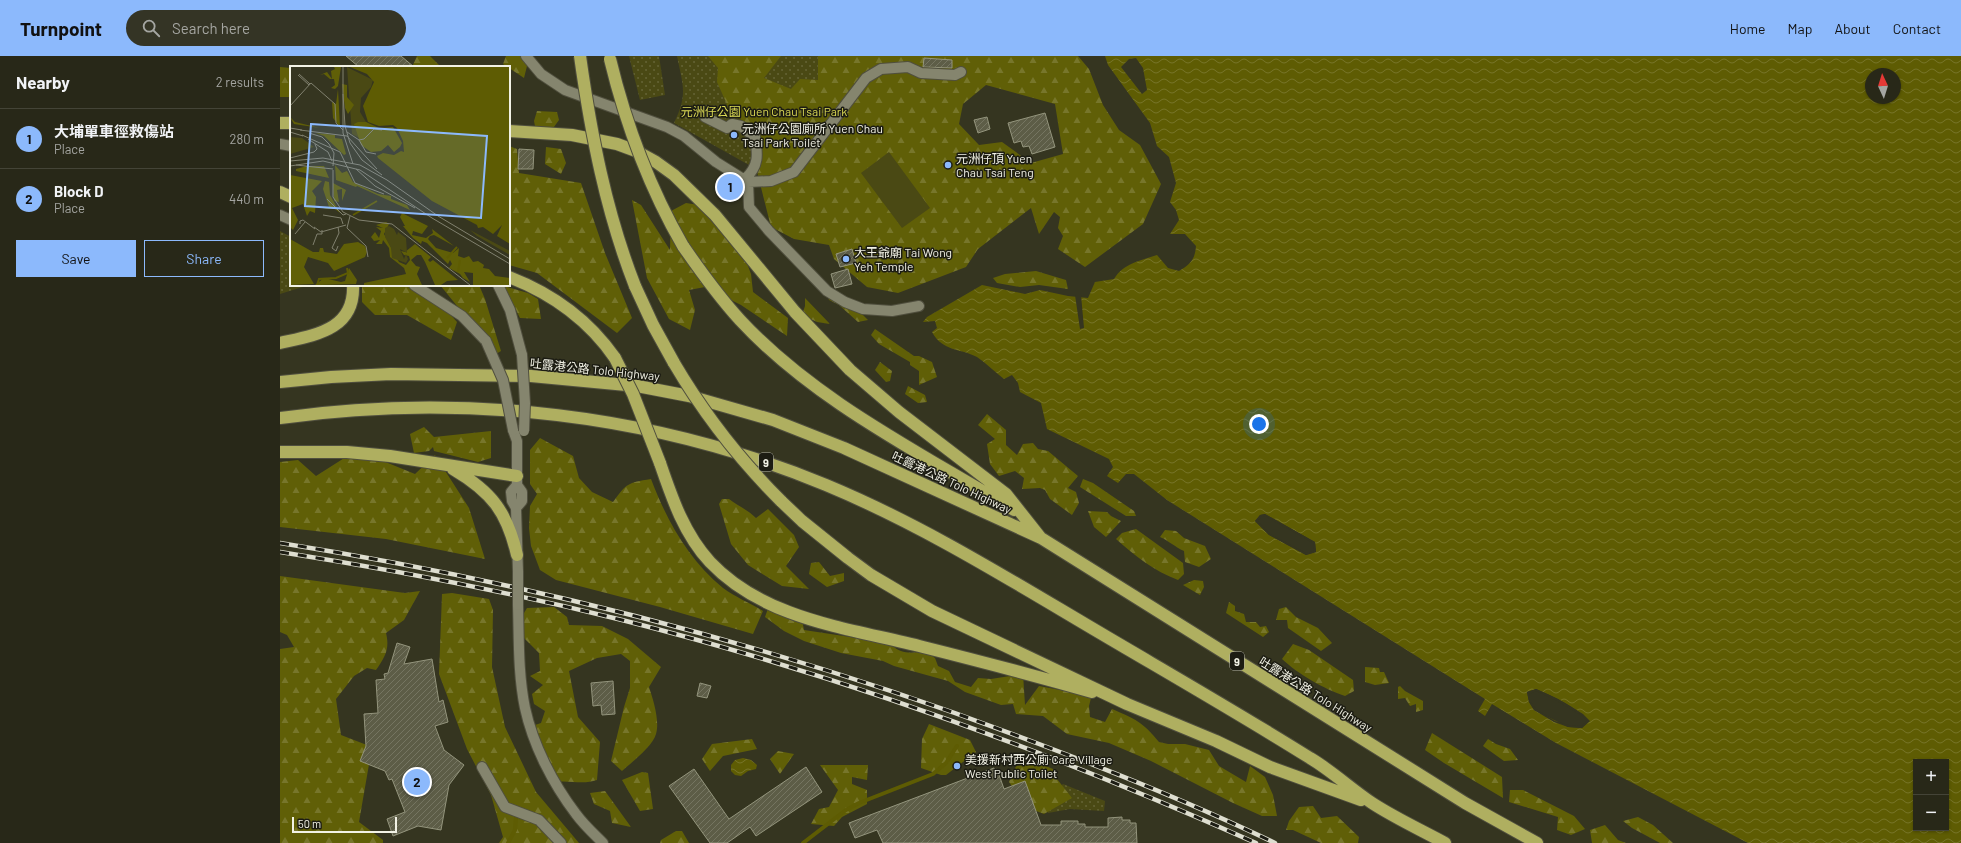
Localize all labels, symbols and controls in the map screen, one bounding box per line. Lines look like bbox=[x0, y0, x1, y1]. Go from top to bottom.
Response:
search box bbox=[126, 10, 406, 46]
text: Turnpoint bbox=[20, 17, 102, 40]
icon: search bbox=[140, 17, 162, 39]
text: Search here bbox=[172, 19, 250, 37]
text: Home bbox=[1730, 20, 1766, 37]
text: Map bbox=[1788, 20, 1812, 37]
text: About bbox=[1834, 20, 1871, 37]
text: Contact bbox=[1893, 20, 1941, 37]
inset map bbox=[290, 66, 510, 286]
north arrow bbox=[1865, 68, 1901, 104]
text: Nearby bbox=[16, 72, 70, 92]
text: 2 results bbox=[216, 74, 264, 90]
park label: 元洲仔公園 Yuen Chau Tsai Park bbox=[681, 104, 847, 118]
place label: 元洲仔公園廁所 Yuen Chau Tsai Park Toilet bbox=[742, 121, 883, 149]
text: 大埔單車徑救傷站 bbox=[54, 122, 174, 140]
marker: 元洲仔公園廁所 Yuen Chau Tsai Park Toilet bbox=[729, 130, 739, 140]
text: 1 bbox=[27, 131, 31, 147]
text: 280 m bbox=[230, 131, 264, 147]
text: Place bbox=[54, 141, 85, 157]
place label: 元洲仔頂 Yuen Chau Tsai Teng bbox=[956, 151, 1034, 179]
marker: 元洲仔頂 Yuen Chau Tsai Teng bbox=[943, 160, 953, 170]
pin: 1 bbox=[717, 172, 743, 202]
text: Block D bbox=[54, 182, 104, 200]
text: 2 bbox=[25, 191, 33, 207]
text: 440 m bbox=[229, 191, 264, 207]
text: Place bbox=[54, 200, 85, 216]
button: Save bbox=[16, 240, 136, 277]
button: Share bbox=[144, 240, 264, 277]
place label: 大王爺廟 Tai Wong Yeh Temple bbox=[854, 245, 952, 273]
marker: 大王爺廟 Tai Wong Yeh Temple bbox=[841, 254, 851, 264]
street label: 吐露港公路 Tolo Highway bbox=[529, 355, 661, 383]
your location bbox=[1249, 414, 1269, 434]
street label: 吐露港公路 Tolo Highway bbox=[890, 448, 1014, 516]
road number: 9 bbox=[759, 453, 773, 471]
road number: 9 bbox=[1230, 652, 1244, 670]
street label: 吐露港公路 Tolo Highway bbox=[1257, 654, 1375, 735]
place label: 美援新村西公廁 Care Village West Public Toilet bbox=[965, 752, 1112, 780]
map controls bbox=[1913, 759, 1949, 831]
button: + bbox=[1913, 759, 1949, 795]
marker: 美援新村西公廁 Care Village West Public Toilet bbox=[952, 761, 962, 771]
pin: 2 bbox=[404, 767, 430, 797]
button: − bbox=[1913, 795, 1949, 831]
scale bar bbox=[292, 815, 397, 834]
text: 50 m bbox=[298, 817, 321, 830]

